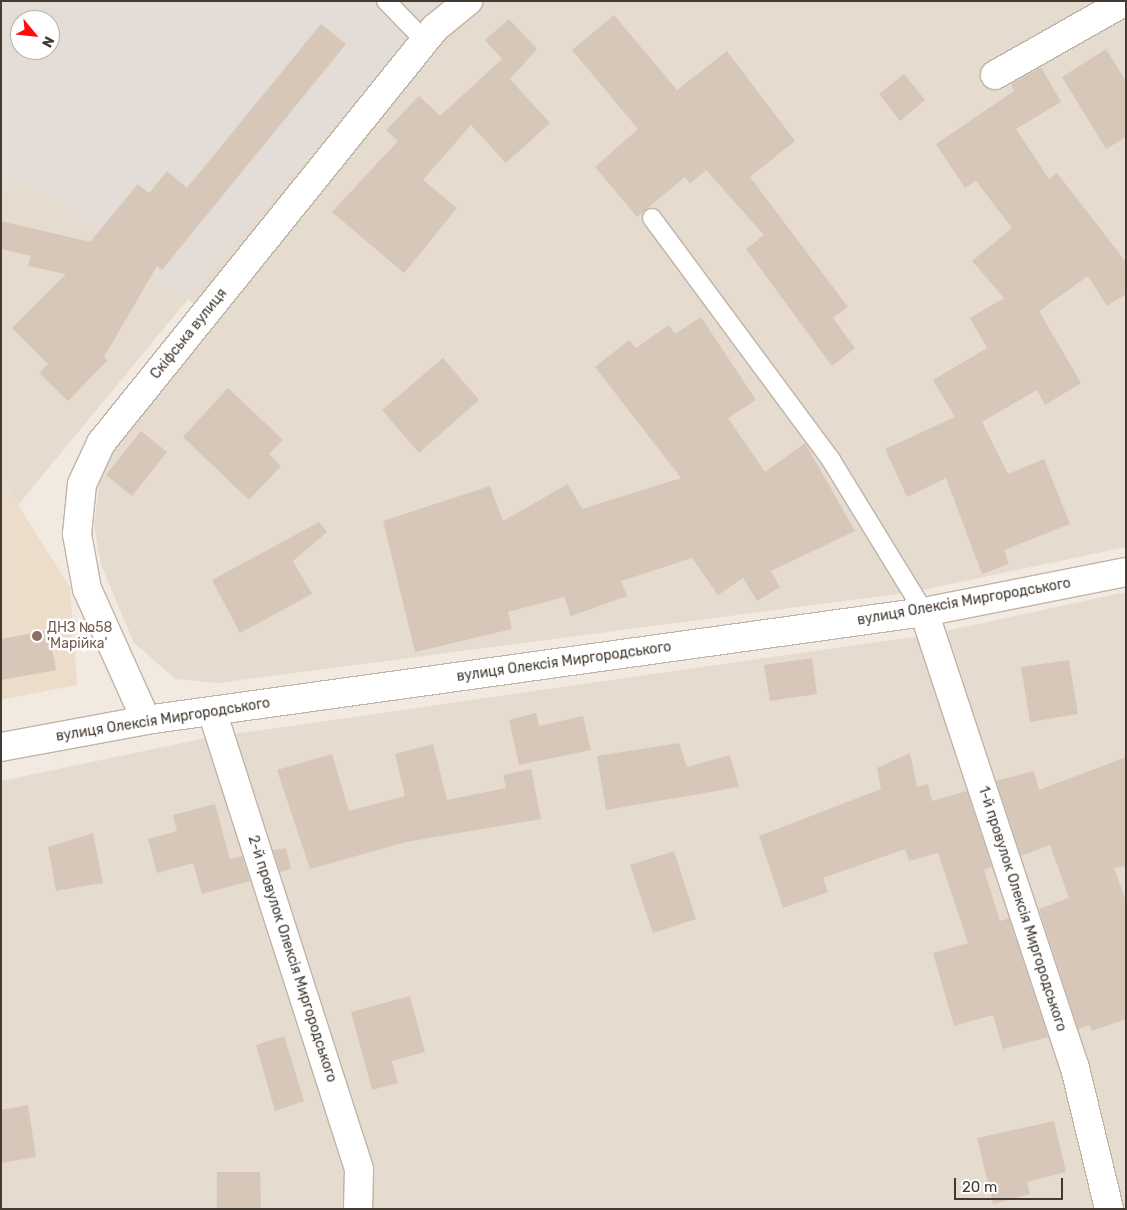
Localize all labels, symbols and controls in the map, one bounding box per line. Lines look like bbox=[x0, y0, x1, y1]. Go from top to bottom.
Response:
north arrow bbox=[10, 10, 60, 60]
text: N bbox=[38, 33, 58, 50]
street label: Скіфська вулиця bbox=[147, 285, 231, 383]
street label: вулиця Олексія Миргородського bbox=[856, 575, 1072, 629]
place label: ДНЗ №58 'Марійка' bbox=[47, 620, 112, 652]
marker: ДНЗ №58 'Марійка' bbox=[31, 630, 43, 642]
street label: вулиця Олексія Миргородського bbox=[456, 639, 672, 685]
street label: вулиця Олексія Миргородського bbox=[55, 695, 271, 745]
street label: 1-й провулок Олексія Миргородського bbox=[974, 784, 1070, 1034]
street label: 2-й провулок Олексія Миргородського bbox=[244, 833, 340, 1085]
scale bar bbox=[957, 1168, 1066, 1200]
text: 20 m bbox=[962, 1178, 997, 1196]

